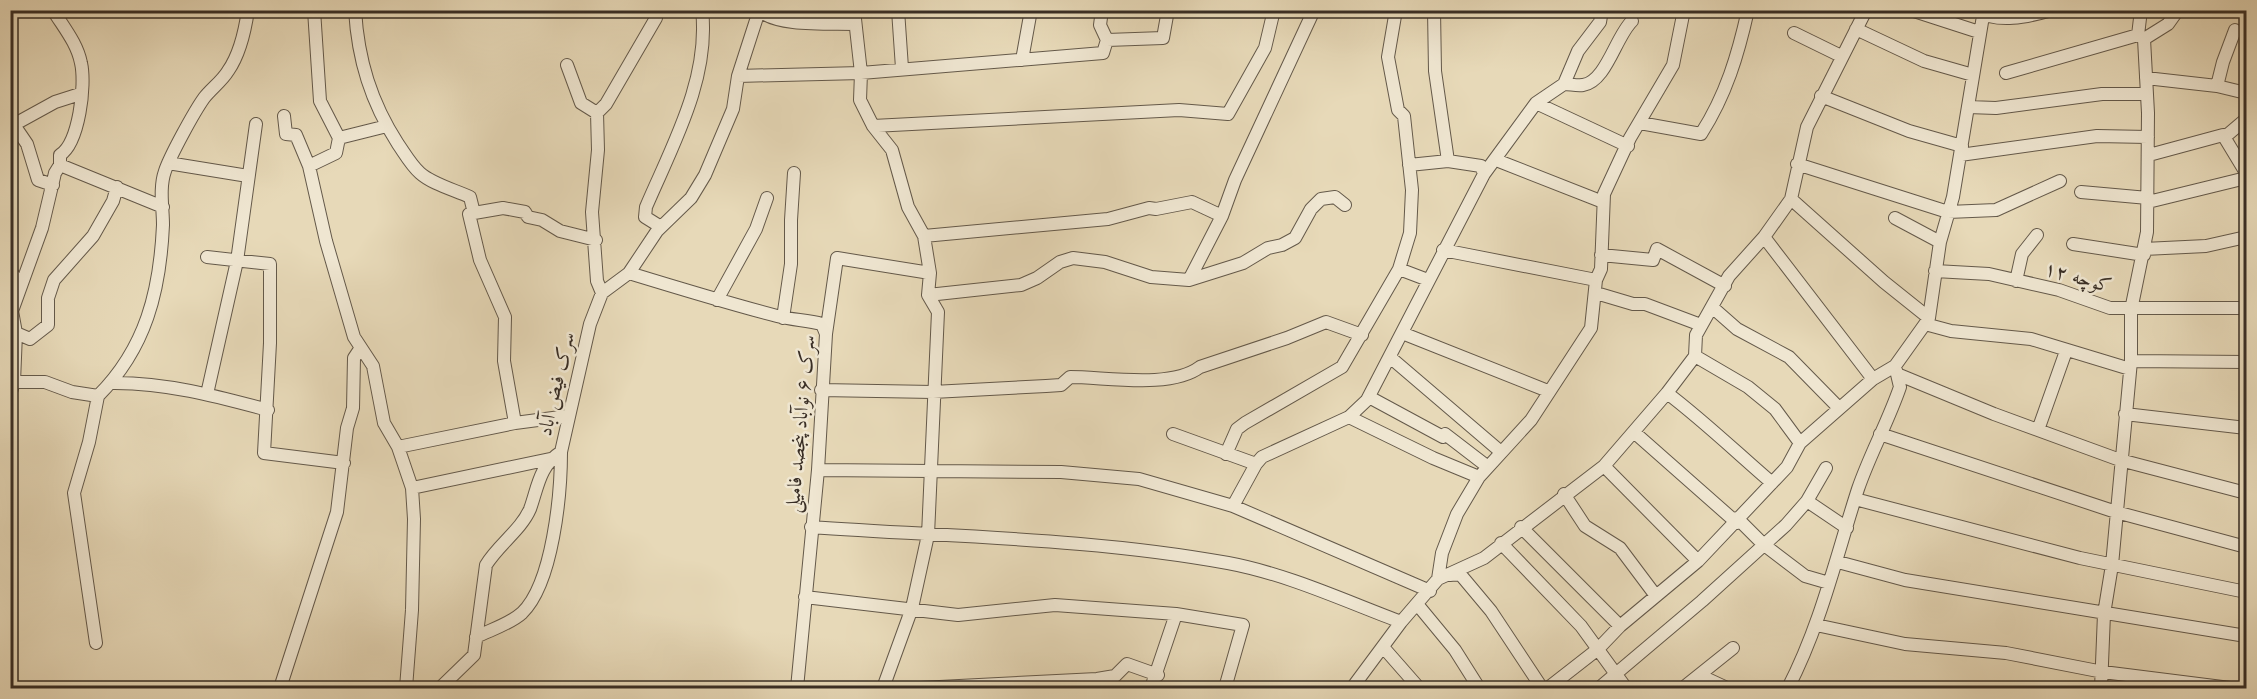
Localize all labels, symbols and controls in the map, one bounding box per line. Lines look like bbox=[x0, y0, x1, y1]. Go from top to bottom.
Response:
street label: کوچه ۱۲ bbox=[2041, 255, 2115, 299]
street label: سرک فيض آباد bbox=[531, 329, 581, 439]
street label: سرک ۶ نوآباد پنجصد فامیلی bbox=[779, 334, 822, 514]

